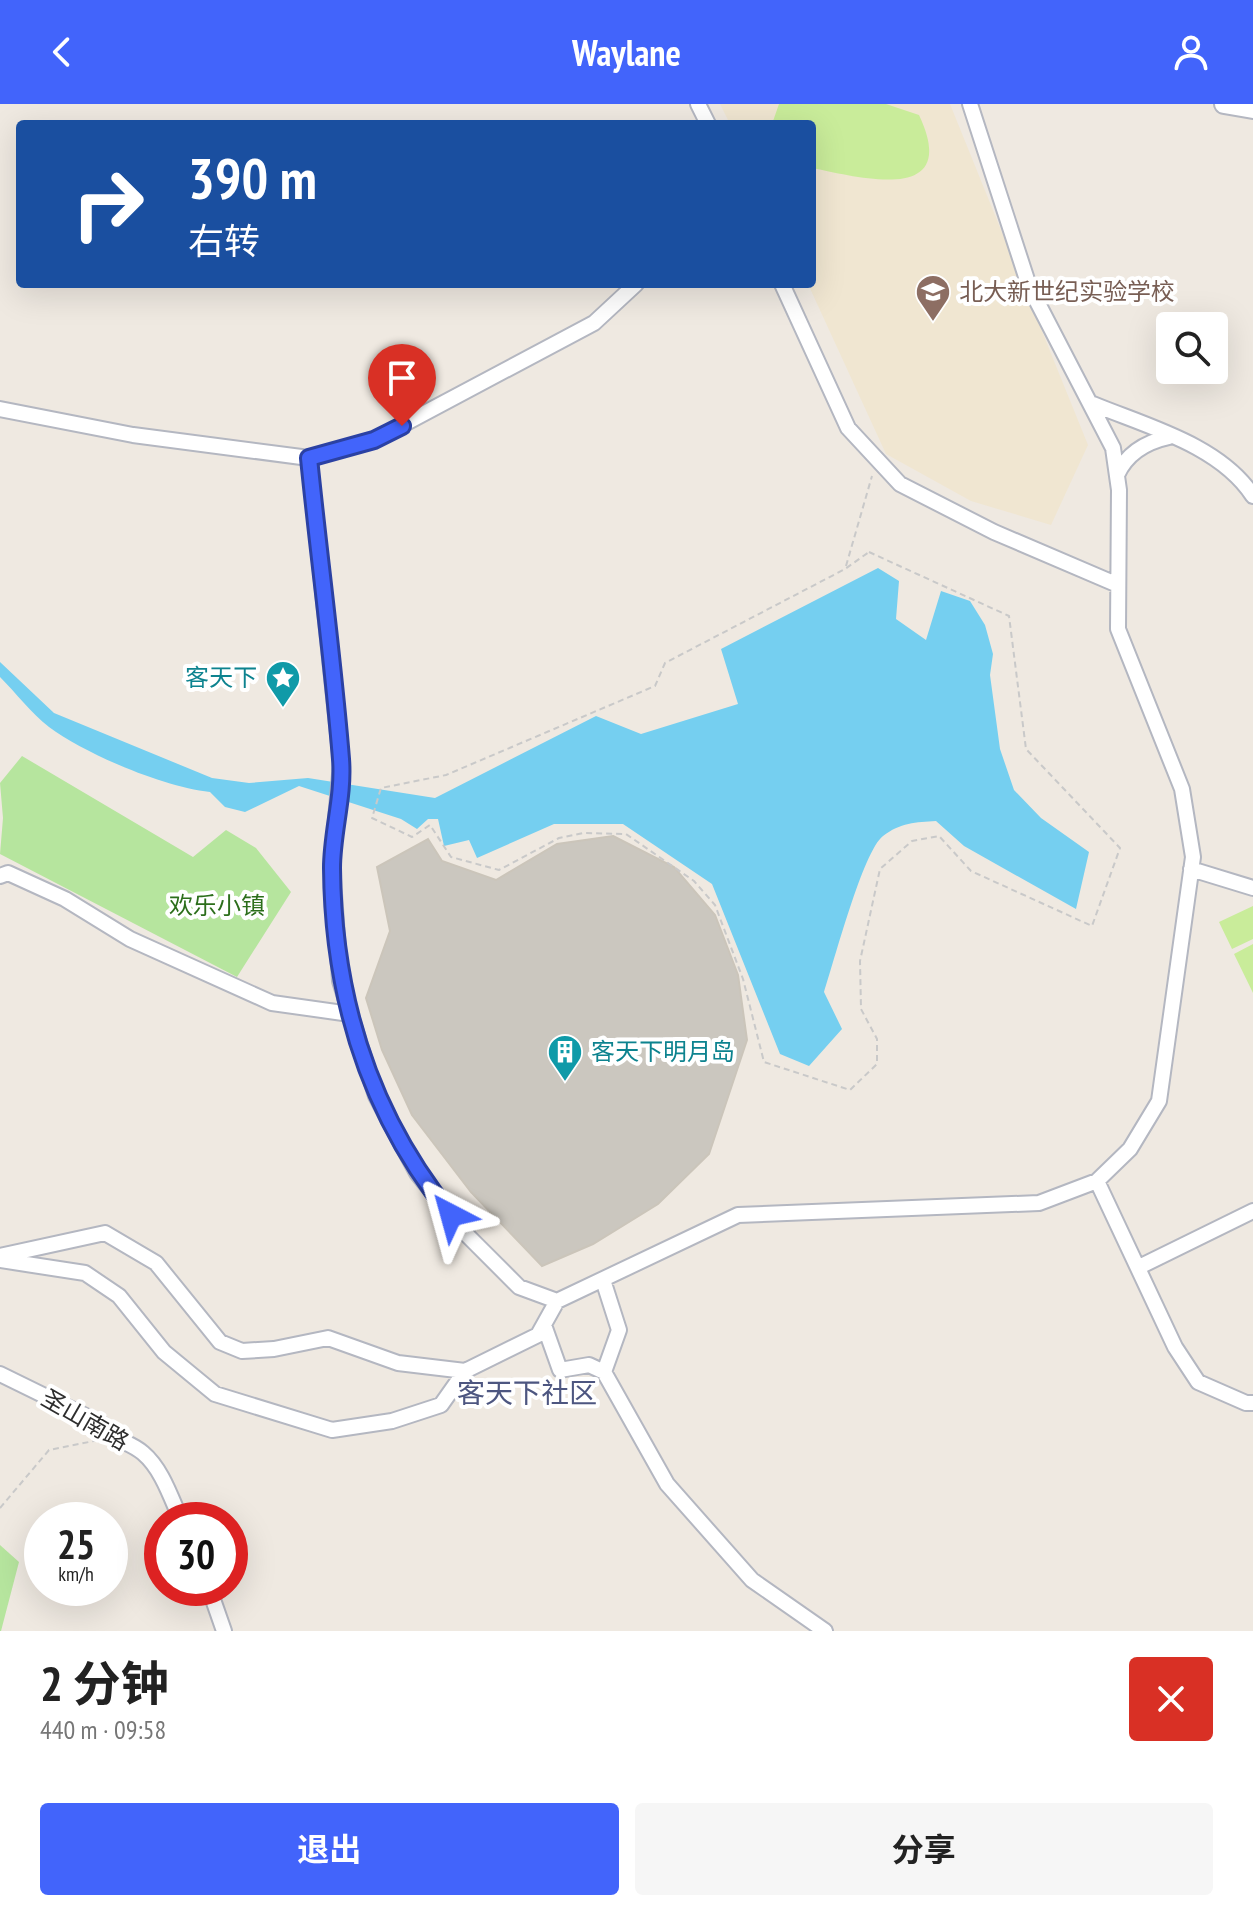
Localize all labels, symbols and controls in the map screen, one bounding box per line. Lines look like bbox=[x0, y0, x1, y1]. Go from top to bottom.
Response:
text: Waylane bbox=[572, 29, 681, 76]
icon: back bbox=[40, 30, 84, 74]
icon: person bbox=[1169, 30, 1213, 74]
text: 390 m bbox=[188, 142, 317, 214]
icon: right bbox=[56, 152, 160, 256]
text: 右转 bbox=[188, 217, 260, 264]
school or university icon: 北大新世纪实验学校 bbox=[914, 273, 952, 323]
place label: 北大新世纪实验学校 bbox=[959, 276, 1175, 307]
map controls bbox=[1156, 312, 1228, 384]
button: search bbox=[1156, 312, 1228, 384]
pin bbox=[368, 344, 436, 426]
icon: arrive bbox=[380, 356, 424, 400]
place icon: 客天下 bbox=[264, 659, 302, 709]
place label: 客天下 bbox=[185, 662, 257, 693]
park label: 欢乐小镇 bbox=[169, 890, 265, 921]
building icon: 客天下明月岛 bbox=[546, 1033, 584, 1083]
place label: 客天下明月岛 bbox=[591, 1036, 735, 1067]
position arrow bbox=[409, 1173, 493, 1257]
district label: 客天下社区 bbox=[457, 1374, 597, 1411]
street label: 圣山南路 bbox=[36, 1382, 135, 1457]
speed limit sign: 30 bbox=[144, 1502, 248, 1606]
text: 25 bbox=[57, 1518, 95, 1570]
text: km/h bbox=[58, 1561, 94, 1587]
text: 2 分钟 bbox=[40, 1652, 169, 1714]
button: close bbox=[1129, 1657, 1213, 1741]
text: 440 m · 09:58 bbox=[40, 1713, 166, 1746]
button: 退出 bbox=[40, 1803, 619, 1895]
button: 分享 bbox=[635, 1803, 1213, 1895]

